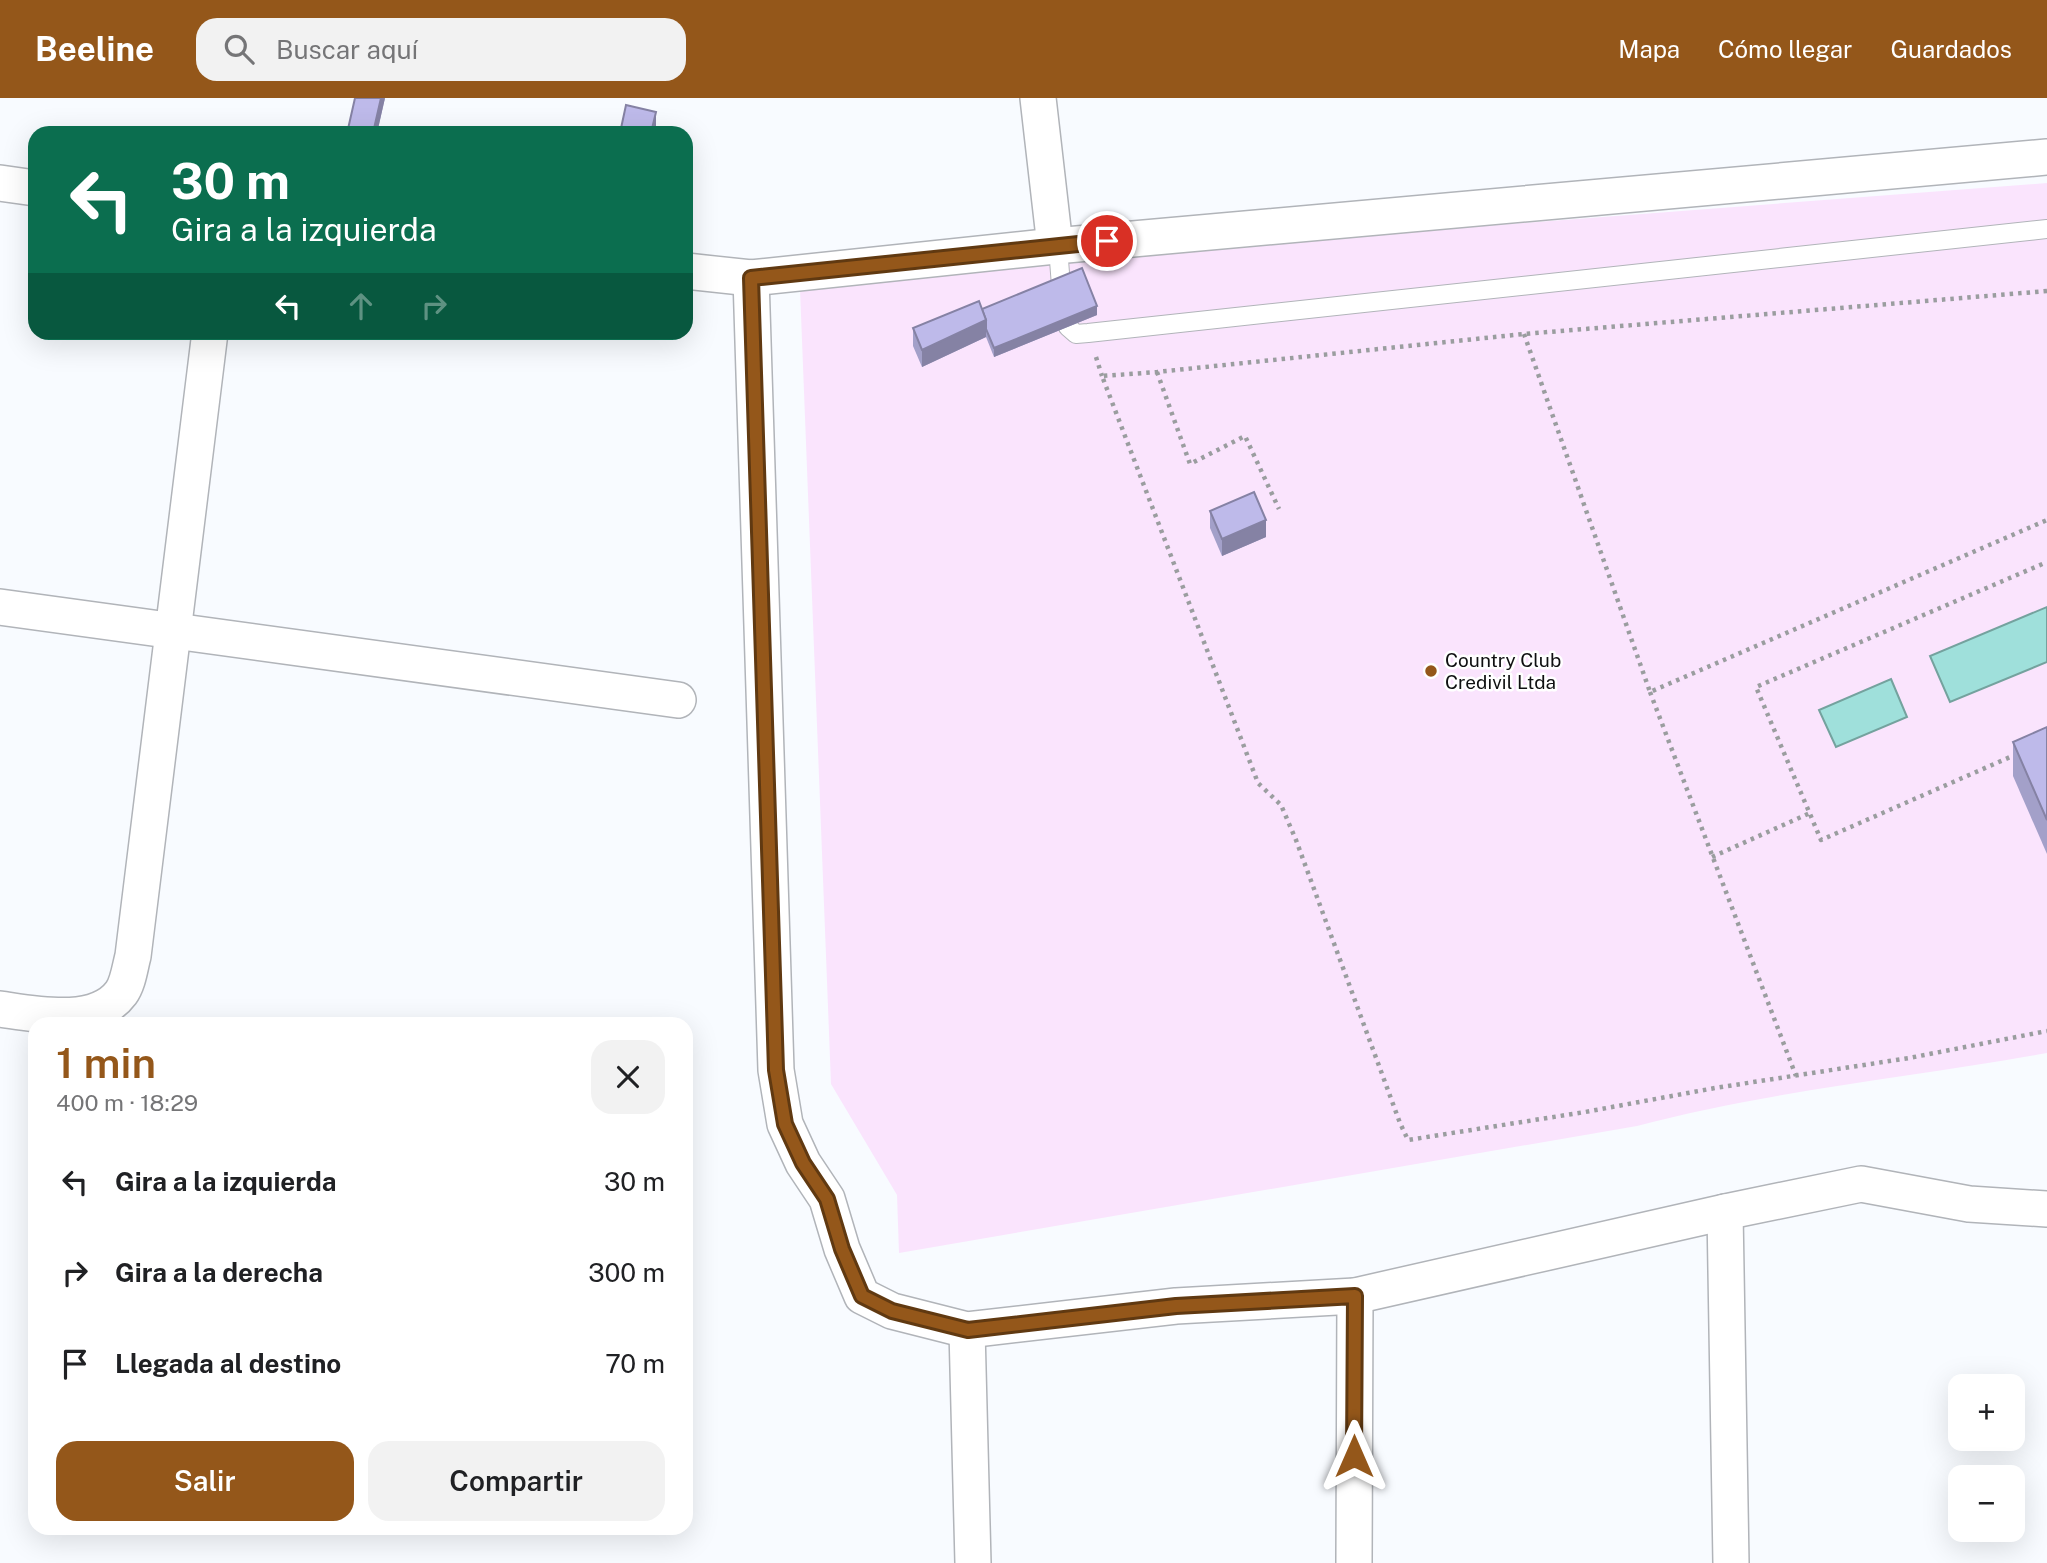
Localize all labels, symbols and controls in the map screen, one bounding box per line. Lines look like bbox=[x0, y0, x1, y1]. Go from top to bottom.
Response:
search box bbox=[196, 18, 686, 81]
text: Beeline bbox=[35, 30, 154, 68]
icon: search bbox=[220, 30, 258, 68]
text: Buscar aquí bbox=[276, 34, 418, 65]
text: Mapa bbox=[1618, 35, 1680, 63]
text: Cómo llegar bbox=[1718, 35, 1852, 63]
text: Guardados bbox=[1890, 35, 2012, 63]
text: 30 m bbox=[171, 152, 290, 210]
icon: left bbox=[56, 154, 147, 245]
text: Gira a la izquierda bbox=[171, 211, 437, 248]
pin bbox=[1077, 211, 1137, 271]
icon: arrive bbox=[1088, 222, 1126, 260]
icon: left bbox=[269, 287, 307, 325]
icon: ahead bbox=[342, 287, 380, 325]
icon: right bbox=[415, 287, 453, 325]
place label: Country Club Credivil Ltda bbox=[1445, 649, 1561, 693]
marker: Country Club Credivil Ltda bbox=[1423, 663, 1439, 679]
text: 1 min bbox=[56, 1038, 156, 1087]
button: close bbox=[591, 1040, 665, 1114]
text: 400 m · 18:29 bbox=[56, 1089, 198, 1116]
icon: left bbox=[56, 1163, 94, 1201]
text: Gira a la izquierda bbox=[115, 1166, 337, 1197]
text: 30 m bbox=[604, 1166, 665, 1197]
icon: right bbox=[56, 1254, 94, 1292]
text: Gira a la derecha bbox=[115, 1257, 323, 1288]
text: 300 m bbox=[588, 1257, 665, 1288]
icon: arrive bbox=[56, 1345, 94, 1383]
text: Llegada al destino bbox=[115, 1348, 341, 1379]
text: 70 m bbox=[605, 1348, 665, 1379]
map controls bbox=[1948, 1374, 2025, 1542]
button: + bbox=[1948, 1374, 2025, 1451]
position arrow bbox=[1317, 1419, 1391, 1493]
button: Salir bbox=[56, 1441, 354, 1521]
button: Compartir bbox=[368, 1441, 665, 1521]
button: − bbox=[1948, 1465, 2025, 1542]

